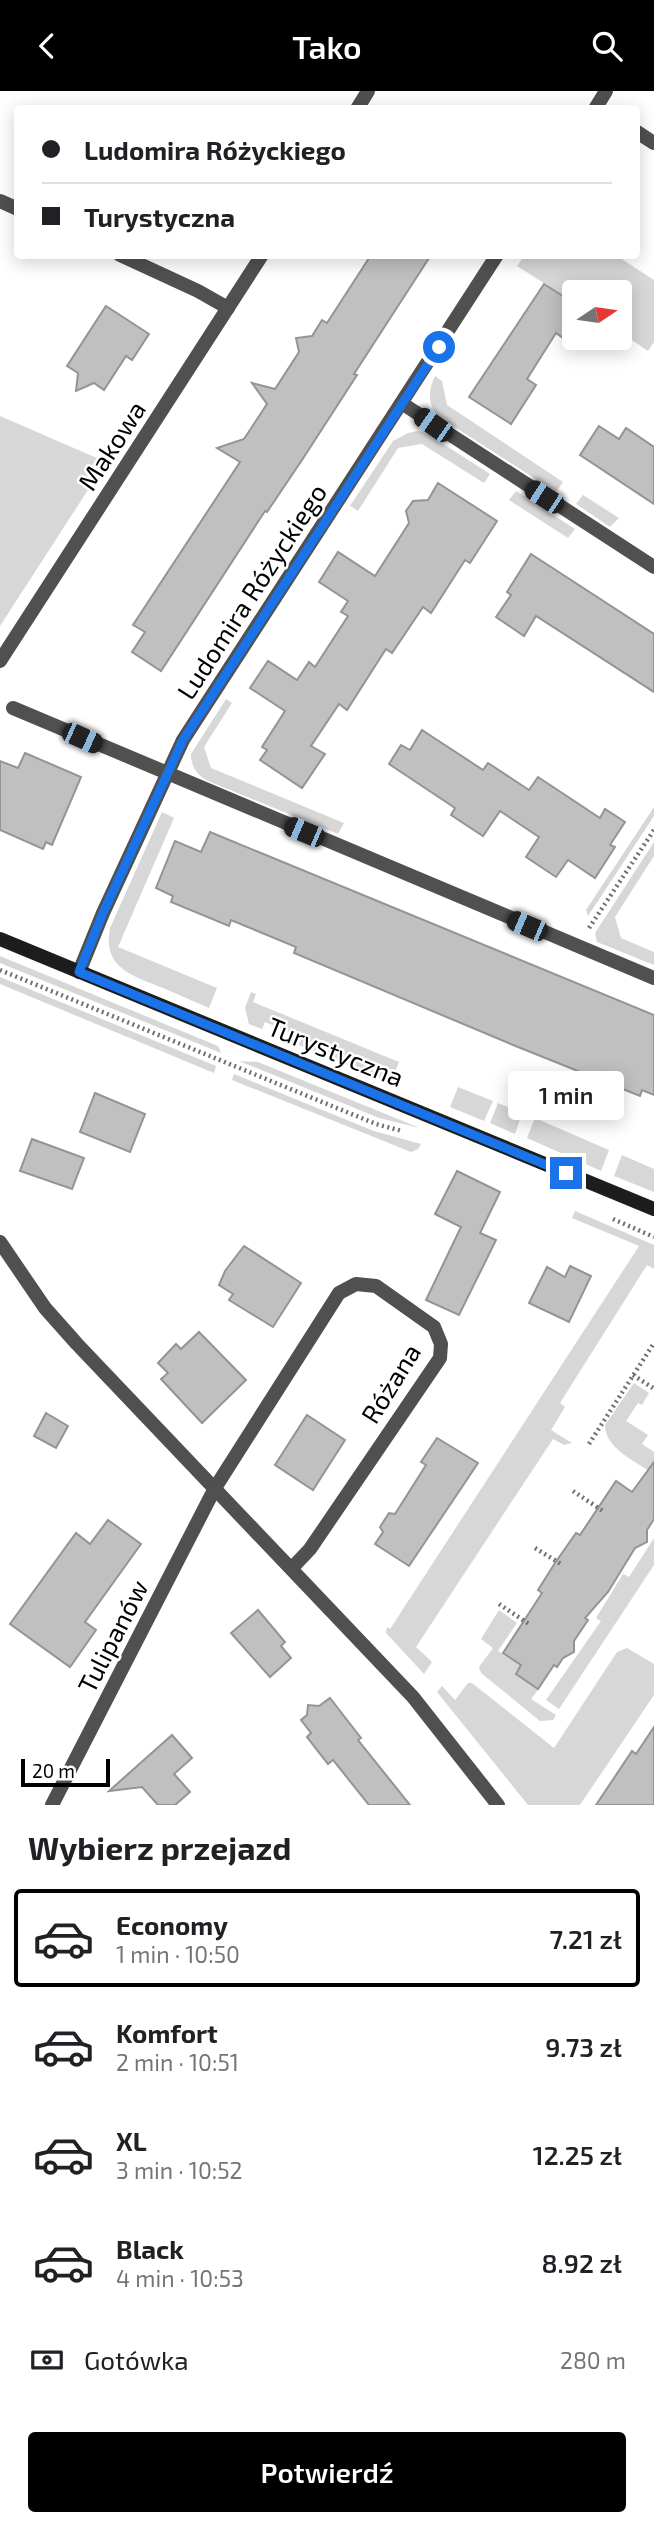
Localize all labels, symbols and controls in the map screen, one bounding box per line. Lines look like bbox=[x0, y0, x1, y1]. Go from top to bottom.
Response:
icon: back bbox=[28, 27, 66, 65]
text: Tako bbox=[292, 27, 362, 65]
icon: search bbox=[588, 27, 626, 65]
text: Ludomira Różyckiego bbox=[84, 134, 346, 165]
text: Turystyczna bbox=[84, 201, 235, 232]
north arrow bbox=[562, 280, 632, 350]
map controls bbox=[562, 280, 632, 350]
route start bbox=[423, 331, 455, 363]
street label: Makowa bbox=[71, 395, 151, 495]
car bbox=[410, 404, 457, 446]
street label: Ludomira Różyckiego bbox=[170, 477, 332, 705]
car bbox=[521, 477, 568, 517]
car bbox=[59, 720, 106, 756]
car bbox=[281, 814, 328, 850]
car bbox=[504, 908, 551, 944]
street label: Turystyczna bbox=[264, 1010, 408, 1092]
callout: 1 min bbox=[508, 1072, 624, 1121]
text: 1 min bbox=[539, 1081, 593, 1109]
route end bbox=[550, 1157, 582, 1189]
street label: Różana bbox=[354, 1338, 426, 1428]
street label: Tulipanów bbox=[70, 1574, 154, 1698]
scale bar bbox=[21, 1756, 110, 1788]
text: 20 m bbox=[32, 1759, 75, 1782]
text: Wybierz przejazd bbox=[28, 1828, 291, 1866]
icon: car bbox=[32, 1907, 95, 1970]
text: Economy bbox=[116, 1909, 228, 1940]
text: 7.21 zł bbox=[549, 1923, 622, 1954]
text: 1 min · 10:50 bbox=[116, 1940, 240, 1968]
icon: car bbox=[32, 2015, 95, 2078]
text: Komfort bbox=[116, 2017, 218, 2048]
text: 9.73 zł bbox=[545, 2031, 622, 2062]
text: 2 min · 10:51 bbox=[116, 2048, 239, 2076]
icon: car bbox=[32, 2123, 95, 2186]
text: XL bbox=[116, 2125, 147, 2156]
text: 12.25 zł bbox=[533, 2139, 622, 2170]
text: 3 min · 10:52 bbox=[116, 2156, 243, 2184]
icon: car bbox=[32, 2231, 95, 2294]
text: Black bbox=[116, 2233, 184, 2264]
text: 8.92 zł bbox=[542, 2247, 622, 2278]
text: 4 min · 10:53 bbox=[116, 2264, 244, 2292]
icon: cash bbox=[28, 2341, 66, 2379]
text: Gotówka bbox=[84, 2344, 189, 2375]
text: 280 m bbox=[560, 2346, 626, 2374]
button: Potwierdź bbox=[28, 2432, 626, 2512]

